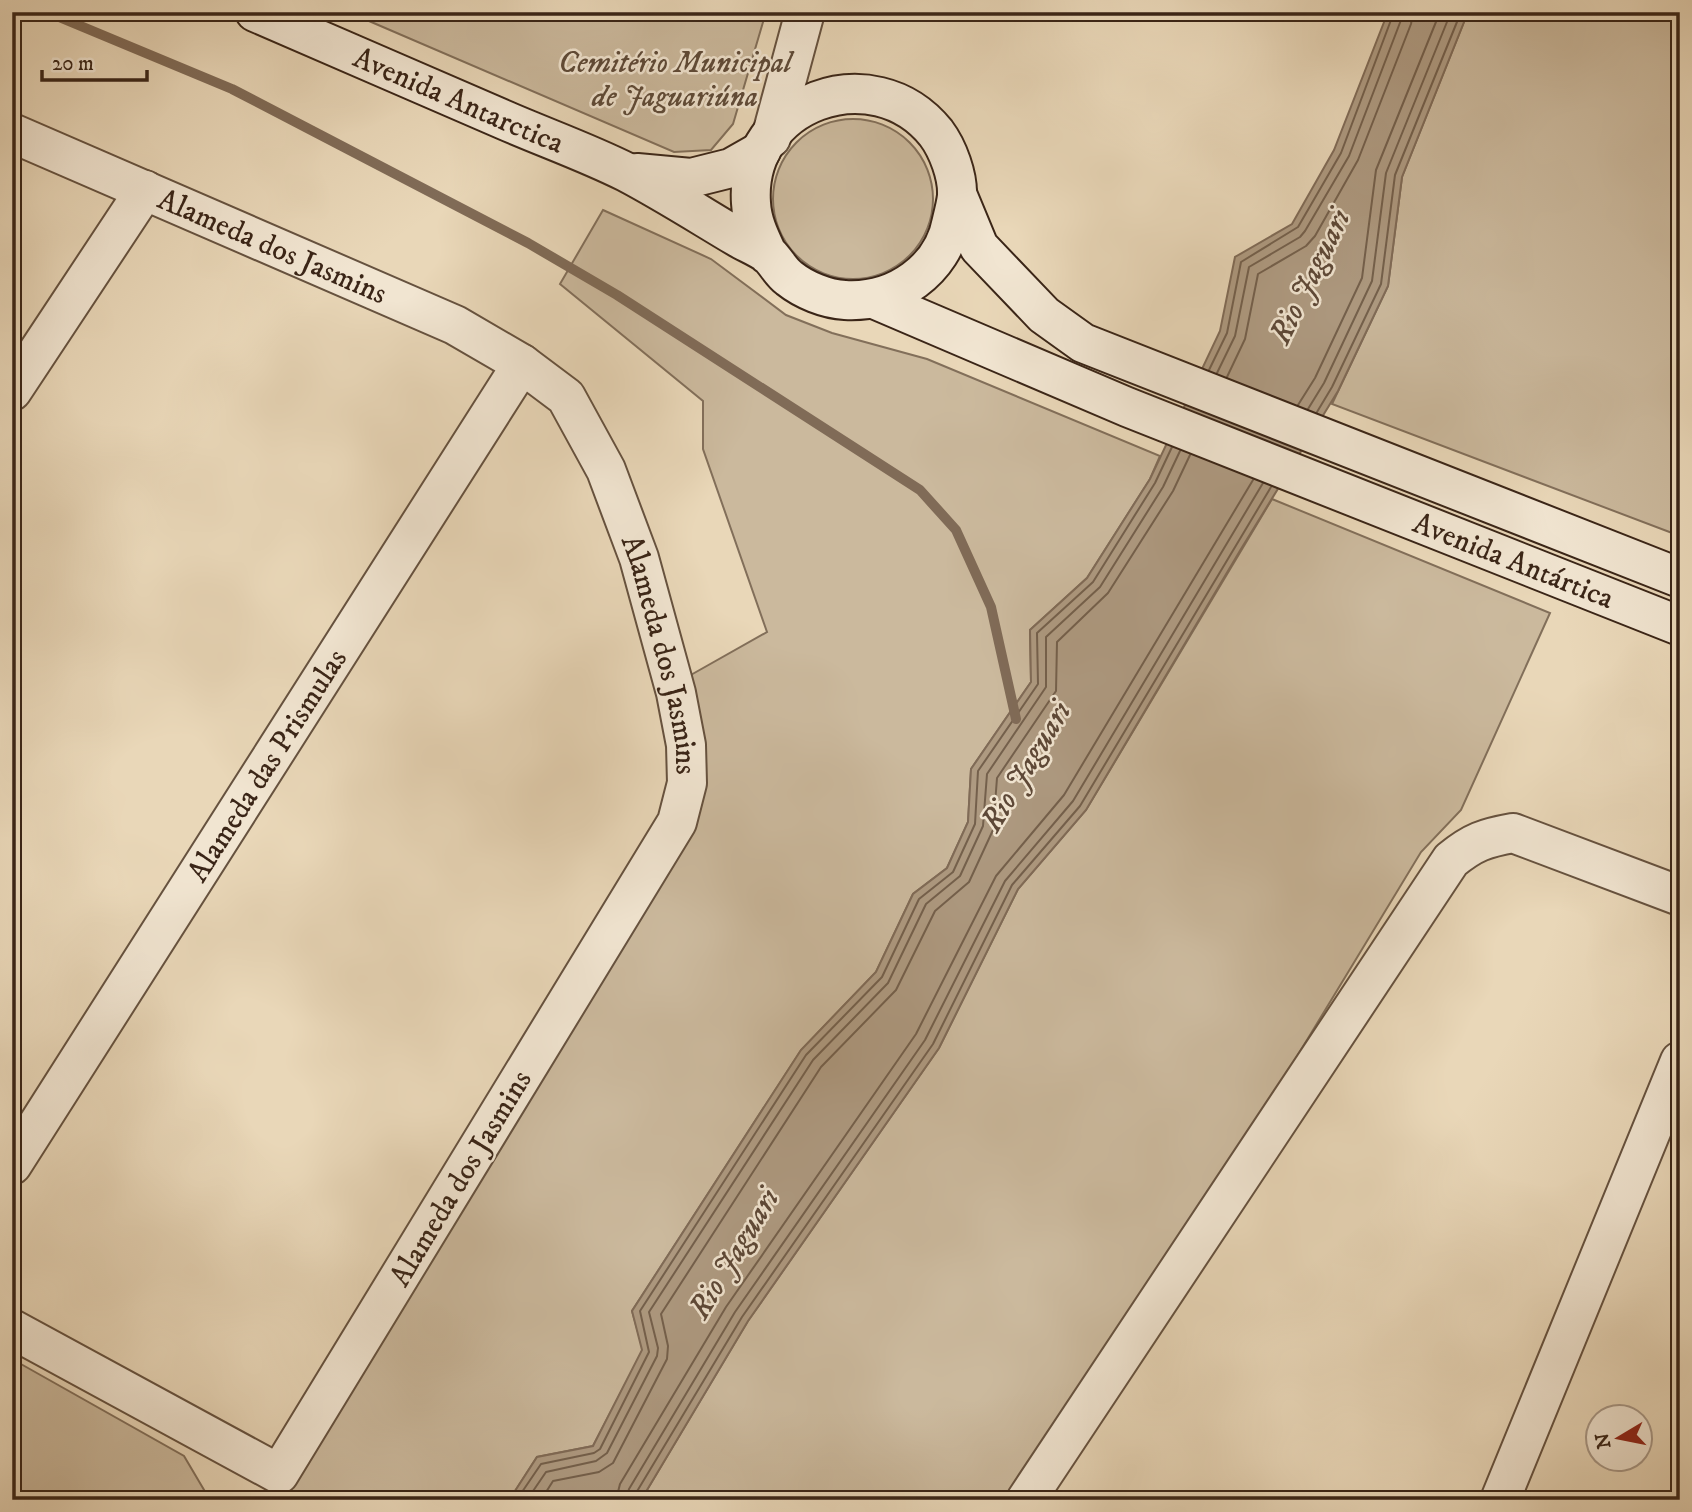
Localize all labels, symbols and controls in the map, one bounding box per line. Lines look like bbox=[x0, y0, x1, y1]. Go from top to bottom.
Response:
scale bar bbox=[42, 38, 147, 82]
street label: Avenida Antarctica bbox=[347, 40, 569, 163]
park label: Cemitério Municipal de Jaguariúna bbox=[558, 45, 795, 116]
text: 20 m bbox=[52, 51, 94, 77]
street label: Alameda dos Jasmins bbox=[152, 181, 392, 313]
water label: Rio Jaguari bbox=[1261, 201, 1361, 352]
street label: Avenida Antártica bbox=[1407, 505, 1619, 618]
street label: Alameda dos Jasmins bbox=[612, 530, 704, 775]
street label: Alameda das Prismulas bbox=[180, 643, 356, 889]
water label: Rio Jaguari bbox=[972, 693, 1082, 841]
street label: Alameda dos Jasmins bbox=[382, 1064, 540, 1294]
water label: Rio Jaguari bbox=[680, 1180, 790, 1328]
north arrow bbox=[1584, 1404, 1654, 1474]
text: N bbox=[1591, 1431, 1616, 1450]

